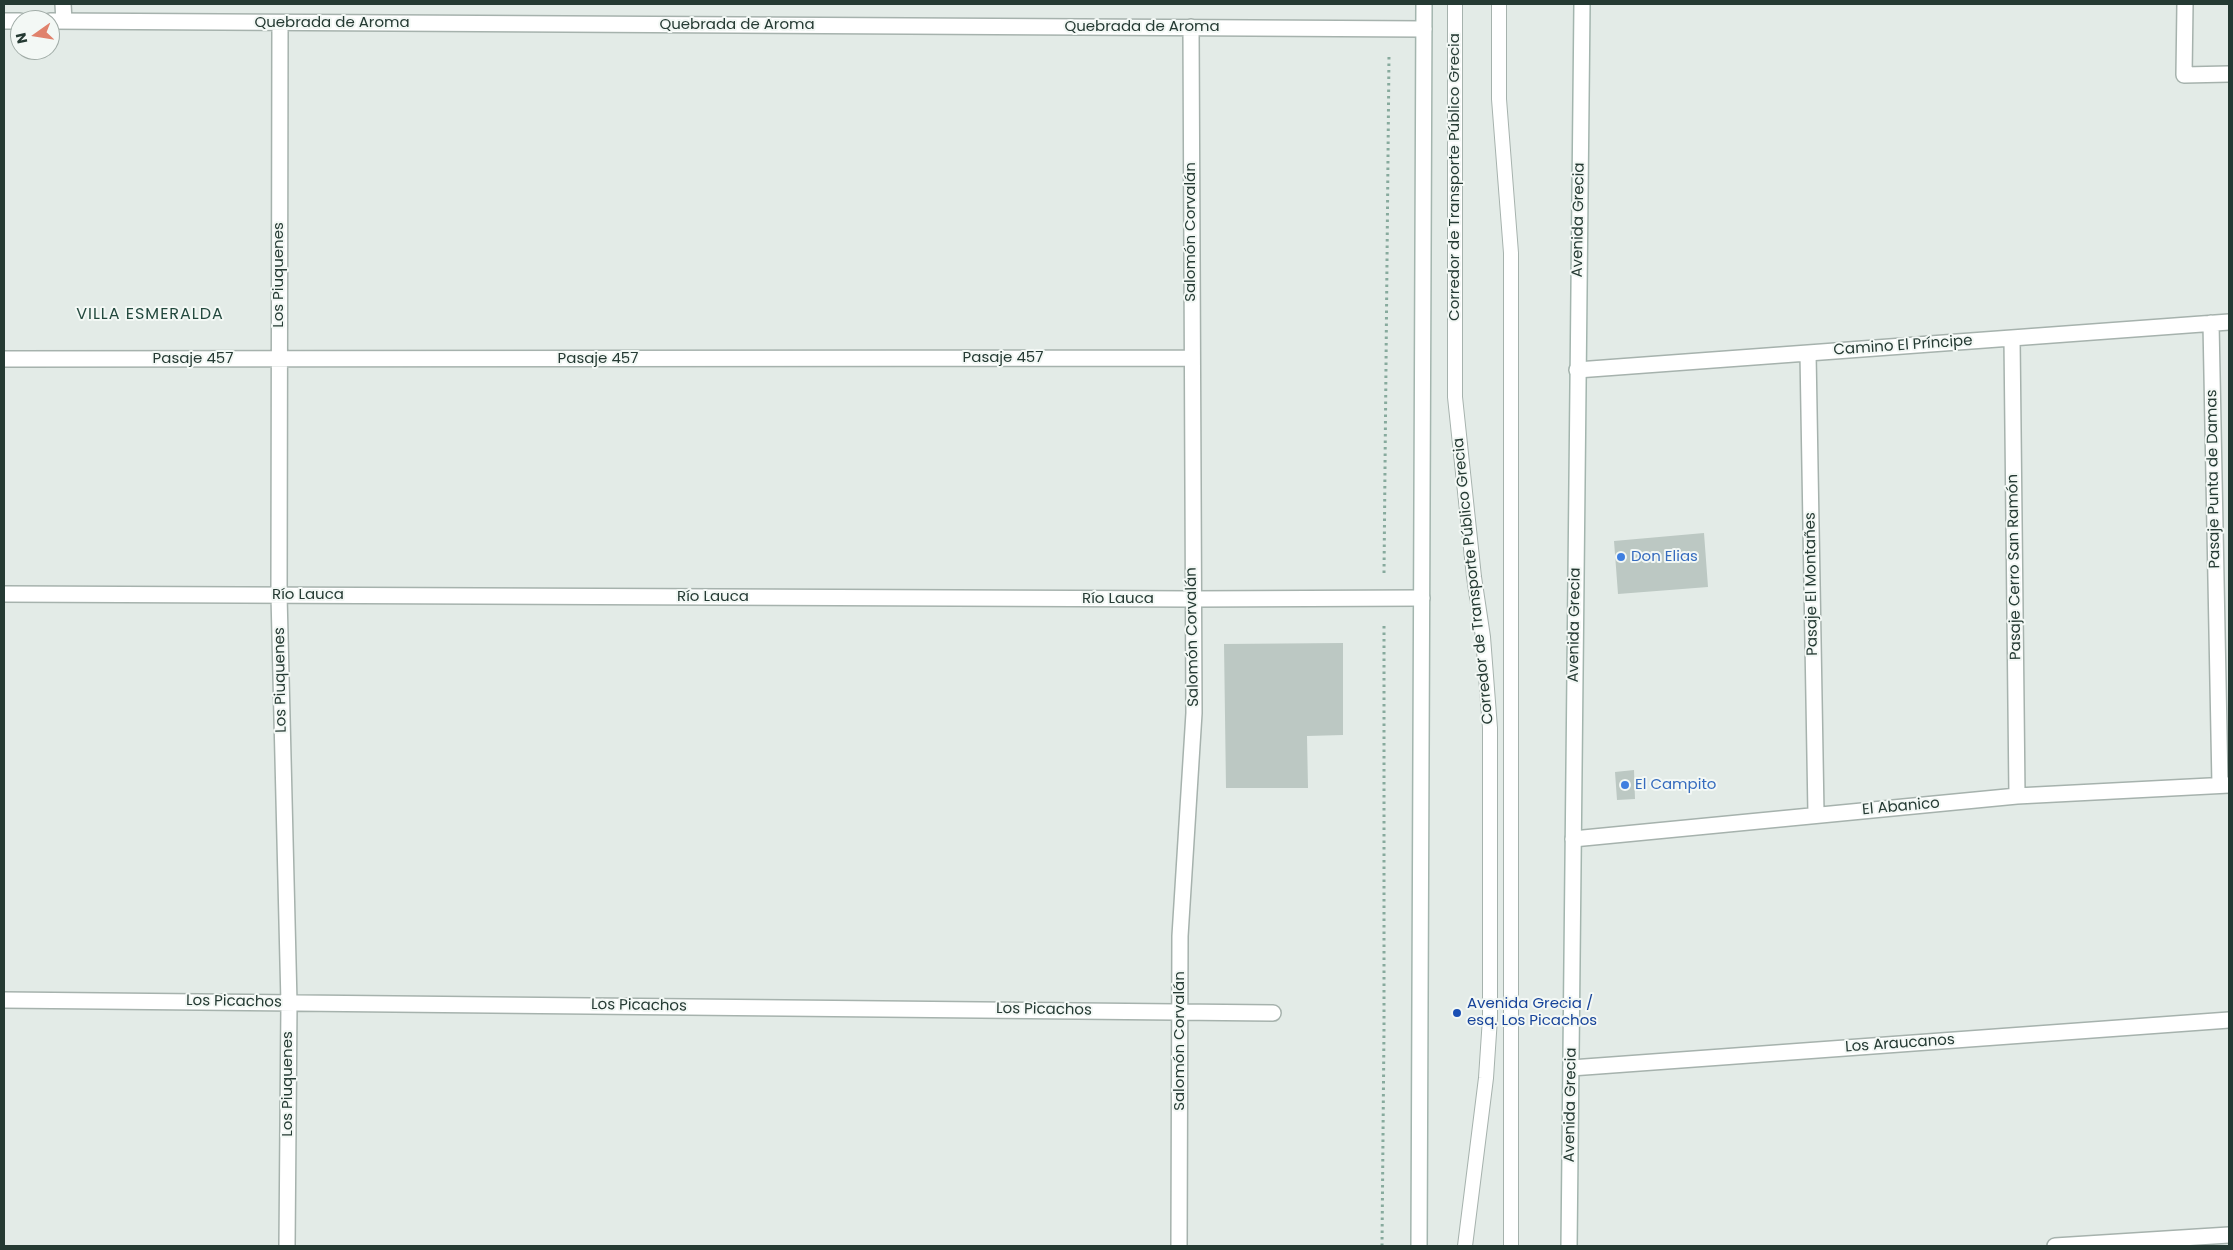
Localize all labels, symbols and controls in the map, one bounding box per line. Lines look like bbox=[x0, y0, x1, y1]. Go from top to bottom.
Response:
north arrow bbox=[10, 10, 60, 60]
street label: Quebrada de Aroma bbox=[254, 14, 410, 32]
street label: Quebrada de Aroma bbox=[659, 16, 815, 34]
street label: Quebrada de Aroma bbox=[1064, 18, 1220, 36]
text: N bbox=[10, 31, 32, 46]
street label: Corredor de Transporte Público Grecia bbox=[1446, 33, 1464, 321]
street label: Salomón Corvalán bbox=[1182, 162, 1200, 302]
street label: Avenida Grecia bbox=[1569, 162, 1589, 278]
street label: Los Piuquenes bbox=[270, 222, 288, 328]
district label: VILLA ESMERALDA bbox=[74, 305, 226, 325]
street label: Camino El Príncipe bbox=[1833, 332, 1973, 360]
street label: Pasaje 457 bbox=[963, 349, 1043, 367]
street label: Pasaje 457 bbox=[153, 350, 233, 368]
street label: Pasaje 457 bbox=[558, 350, 638, 368]
street label: Pasaje Punta de Damas bbox=[2203, 389, 2225, 569]
street label: Corredor de Transporte Público Grecia bbox=[1450, 437, 1498, 725]
street label: Pasaje Cerro San Ramón bbox=[2004, 474, 2026, 660]
street label: Pasaje El Montañes bbox=[1802, 512, 1822, 656]
place label: Don Elias bbox=[1631, 548, 1698, 566]
marker: Don Elias bbox=[1615, 551, 1627, 563]
street label: Salomón Corvalán bbox=[1183, 567, 1203, 707]
street label: Avenida Grecia bbox=[1565, 567, 1585, 683]
street label: Río Lauca bbox=[272, 586, 344, 604]
street label: Río Lauca bbox=[677, 588, 749, 606]
street label: Río Lauca bbox=[1082, 590, 1154, 608]
street label: Los Piuquenes bbox=[271, 627, 291, 733]
place label: El Campito bbox=[1635, 776, 1716, 794]
marker: El Campito bbox=[1619, 779, 1631, 791]
street label: El Abanico bbox=[1861, 795, 1941, 819]
street label: Salomón Corvalán bbox=[1171, 971, 1189, 1111]
street label: Los Picachos bbox=[186, 992, 282, 1012]
place label: Avenida Grecia / esq. Los Picachos bbox=[1467, 995, 1597, 1030]
street label: Los Picachos bbox=[591, 996, 687, 1016]
street label: Los Picachos bbox=[996, 1000, 1092, 1020]
marker: Avenida Grecia / esq. Los Picachos bbox=[1451, 1007, 1463, 1019]
street label: Los Piuquenes bbox=[279, 1031, 297, 1137]
street label: Los Araucanos bbox=[1845, 1031, 1955, 1057]
street label: Avenida Grecia bbox=[1561, 1047, 1581, 1163]

